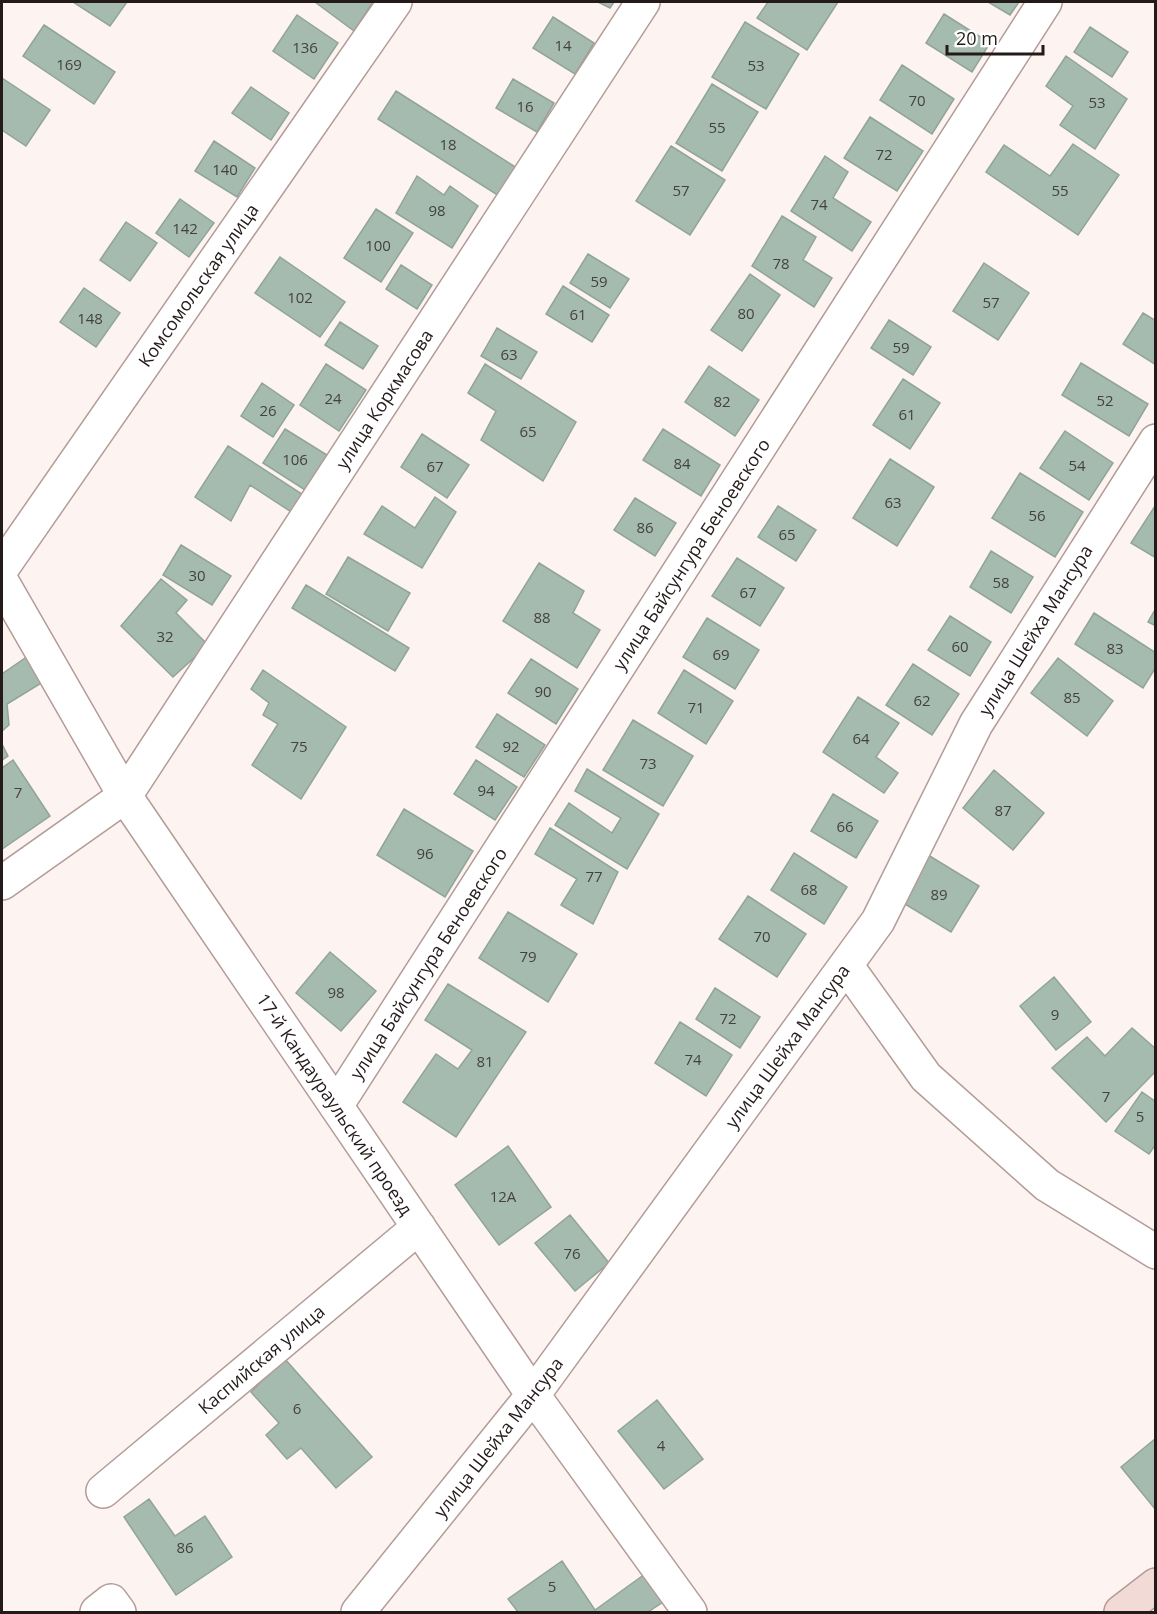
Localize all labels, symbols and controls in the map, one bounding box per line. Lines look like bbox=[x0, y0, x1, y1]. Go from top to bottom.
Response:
scale bar bbox=[947, 18, 1043, 56]
text: 20 m bbox=[956, 26, 998, 50]
house number: 14 bbox=[554, 35, 572, 55]
house number: 136 bbox=[292, 37, 318, 57]
house number: 169 bbox=[56, 54, 82, 74]
house number: 53 bbox=[747, 55, 765, 75]
house number: 70 bbox=[908, 90, 926, 110]
house number: 53 bbox=[1088, 92, 1106, 112]
house number: 16 bbox=[516, 96, 534, 116]
house number: 55 bbox=[708, 117, 726, 137]
house number: 18 bbox=[439, 134, 457, 154]
house number: 72 bbox=[875, 144, 893, 164]
house number: 140 bbox=[212, 159, 238, 179]
house number: 57 bbox=[672, 180, 690, 200]
house number: 55 bbox=[1051, 180, 1069, 200]
house number: 74 bbox=[810, 194, 828, 214]
street label: Комсомольская улица bbox=[133, 199, 263, 371]
house number: 98 bbox=[428, 200, 446, 220]
house number: 142 bbox=[172, 218, 198, 238]
house number: 100 bbox=[365, 235, 391, 255]
house number: 78 bbox=[772, 253, 790, 273]
house number: 59 bbox=[590, 271, 608, 291]
house number: 102 bbox=[287, 287, 313, 307]
house number: 57 bbox=[982, 292, 1000, 312]
house number: 80 bbox=[737, 303, 755, 323]
house number: 61 bbox=[569, 304, 587, 324]
house number: 148 bbox=[77, 308, 103, 328]
street label: улица Коркмасова bbox=[330, 325, 438, 473]
house number: 59 bbox=[892, 337, 910, 357]
house number: 63 bbox=[500, 344, 518, 364]
house number: 24 bbox=[324, 388, 342, 408]
house number: 52 bbox=[1096, 390, 1114, 410]
house number: 82 bbox=[713, 391, 731, 411]
house number: 26 bbox=[259, 400, 277, 420]
house number: 61 bbox=[898, 404, 916, 424]
house number: 65 bbox=[519, 421, 537, 441]
street label: улица Байсунгура Беноевского bbox=[607, 433, 775, 675]
house number: 106 bbox=[282, 449, 308, 469]
house number: 84 bbox=[673, 453, 691, 473]
house number: 54 bbox=[1068, 455, 1086, 475]
house number: 67 bbox=[426, 456, 444, 476]
house number: 63 bbox=[884, 492, 902, 512]
house number: 56 bbox=[1028, 505, 1046, 525]
house number: 86 bbox=[636, 517, 654, 537]
house number: 65 bbox=[778, 524, 796, 544]
street label: улица Шейха Мансура bbox=[973, 540, 1097, 720]
house number: 30 bbox=[188, 565, 206, 585]
house number: 58 bbox=[992, 572, 1010, 592]
house number: 67 bbox=[739, 582, 757, 602]
house number: 88 bbox=[533, 607, 551, 627]
house number: 32 bbox=[156, 626, 174, 646]
house number: 60 bbox=[951, 636, 969, 656]
house number: 83 bbox=[1106, 638, 1124, 658]
house number: 69 bbox=[712, 644, 730, 664]
house number: 90 bbox=[534, 681, 552, 701]
house number: 85 bbox=[1063, 687, 1081, 707]
house number: 62 bbox=[913, 690, 931, 710]
house number: 71 bbox=[687, 697, 705, 717]
house number: 64 bbox=[852, 728, 870, 748]
house number: 75 bbox=[290, 736, 308, 756]
house number: 92 bbox=[502, 736, 520, 756]
house number: 73 bbox=[639, 753, 657, 773]
house number: 94 bbox=[477, 780, 495, 800]
house number: 7 bbox=[14, 782, 22, 802]
house number: 87 bbox=[994, 800, 1012, 820]
house number: 66 bbox=[836, 816, 854, 836]
street label: улица Байсунгура Беноевского bbox=[344, 842, 512, 1084]
house number: 96 bbox=[416, 843, 434, 863]
house number: 77 bbox=[585, 866, 603, 886]
house number: 68 bbox=[800, 879, 818, 899]
house number: 89 bbox=[930, 884, 948, 904]
house number: 70 bbox=[753, 926, 771, 946]
house number: 79 bbox=[519, 946, 537, 966]
street label: улица Шейха Мансура bbox=[719, 959, 855, 1133]
house number: 98 bbox=[327, 982, 345, 1002]
street label: 17-й Кандаураульский проезд bbox=[252, 988, 418, 1220]
house number: 9 bbox=[1051, 1004, 1059, 1024]
house number: 72 bbox=[719, 1008, 737, 1028]
house number: 74 bbox=[684, 1049, 702, 1069]
house number: 81 bbox=[476, 1051, 494, 1071]
house number: 7 bbox=[1102, 1086, 1110, 1106]
house number: 5 bbox=[1136, 1106, 1144, 1126]
house number: 12А bbox=[490, 1186, 517, 1206]
house number: 76 bbox=[563, 1243, 581, 1263]
street label: Каспийская улица bbox=[193, 1299, 329, 1419]
street label: улица Шейха Мансура bbox=[428, 1352, 568, 1522]
house number: 6 bbox=[293, 1398, 301, 1418]
house number: 4 bbox=[657, 1435, 666, 1455]
house number: 86 bbox=[176, 1537, 194, 1557]
house number: 5 bbox=[548, 1576, 556, 1596]

